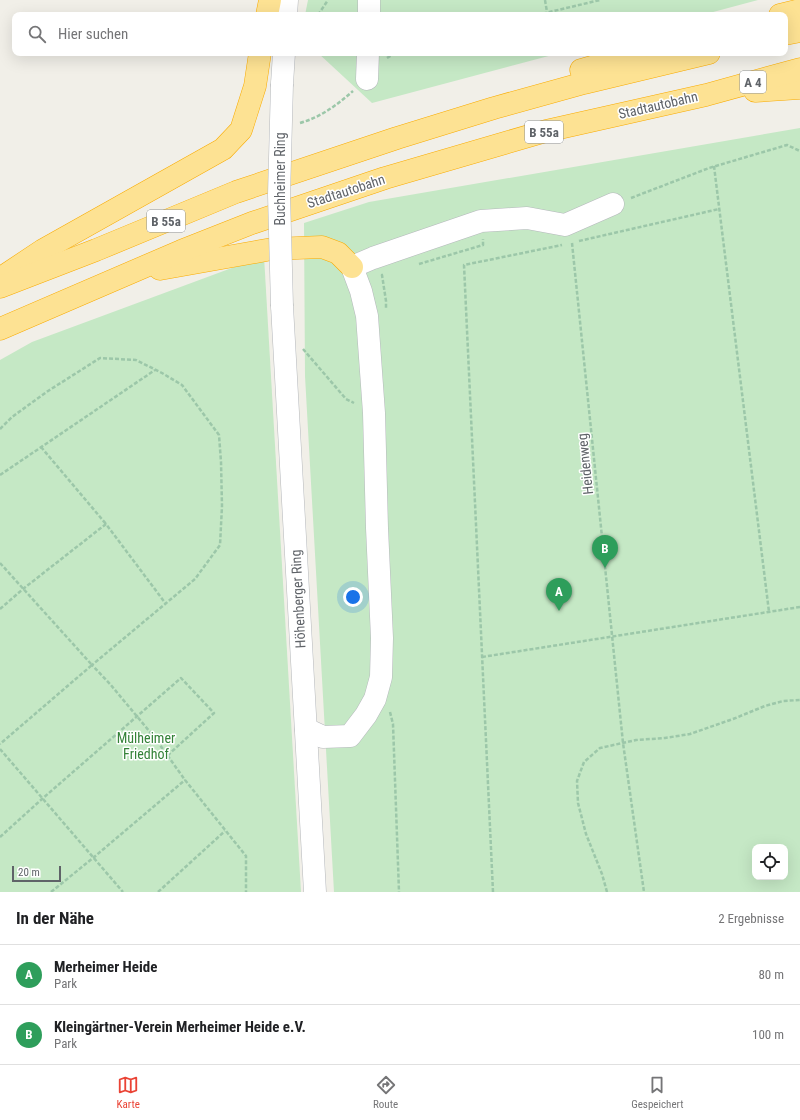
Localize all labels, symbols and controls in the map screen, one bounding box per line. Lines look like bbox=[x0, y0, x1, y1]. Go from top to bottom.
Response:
search box bbox=[12, 12, 788, 56]
icon: search bbox=[26, 23, 48, 45]
text: Hier suchen bbox=[58, 25, 128, 43]
road number: A 4 bbox=[740, 71, 766, 93]
street label: Stadtautobahn bbox=[617, 88, 699, 122]
road number: B 55a bbox=[525, 121, 563, 143]
street label: Buchheimer Ring bbox=[272, 132, 288, 226]
street label: Stadtautobahn bbox=[305, 171, 387, 211]
road number: B 55a bbox=[147, 210, 185, 232]
street label: Heidenweg bbox=[574, 433, 596, 495]
pin: B bbox=[592, 535, 618, 568]
street label: Höhenberger Ring bbox=[287, 549, 309, 649]
pin: A bbox=[546, 578, 572, 611]
your location bbox=[343, 587, 363, 607]
park label: Mülheimer Friedhof bbox=[117, 730, 175, 762]
map controls bbox=[752, 844, 788, 880]
button: locate bbox=[752, 844, 788, 880]
scale bar bbox=[12, 864, 61, 883]
text: 20 m bbox=[18, 866, 40, 879]
text: In der Nähe bbox=[16, 908, 94, 928]
text: 2 Ergebnisse bbox=[718, 911, 784, 926]
text: Merheimer Heide bbox=[54, 958, 157, 976]
text: A bbox=[25, 967, 33, 982]
text: 80 m bbox=[758, 967, 784, 982]
text: Park bbox=[54, 976, 77, 991]
text: Kleingärtner-Verein Merheimer Heide e.V. bbox=[54, 1018, 306, 1036]
text: B bbox=[25, 1027, 33, 1042]
text: 100 m bbox=[752, 1027, 784, 1042]
text: Park bbox=[54, 1036, 77, 1051]
tab: Karte bbox=[117, 1074, 140, 1111]
tab: Route bbox=[373, 1074, 398, 1111]
tab: Gespeichert bbox=[631, 1074, 683, 1111]

